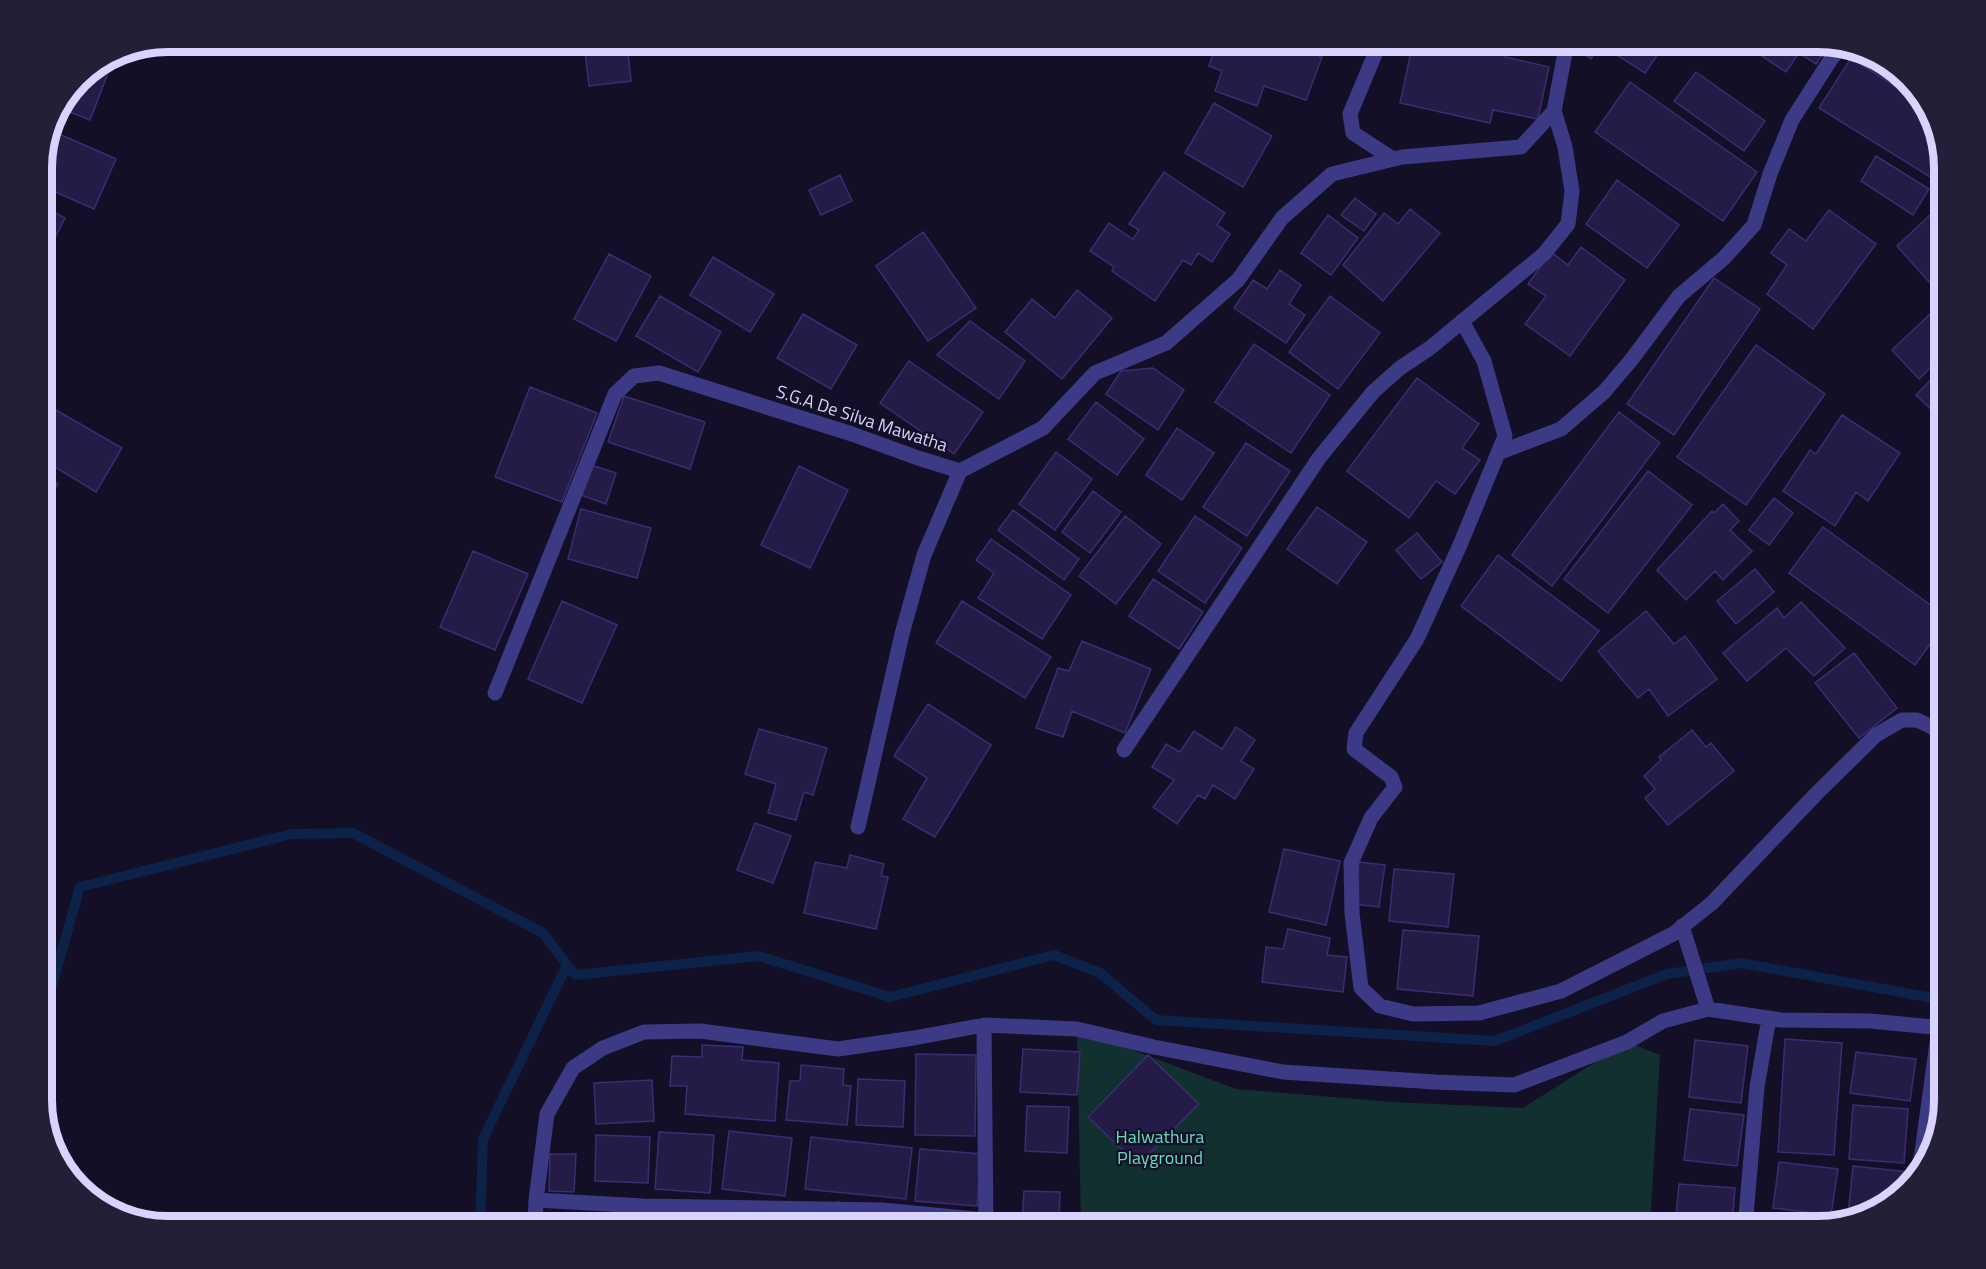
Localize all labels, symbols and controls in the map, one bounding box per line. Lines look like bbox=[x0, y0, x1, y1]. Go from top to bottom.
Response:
street label: S.G.A De Silva Mawatha bbox=[773, 378, 951, 458]
park label: Halwathura Playground bbox=[1116, 1123, 1204, 1171]

